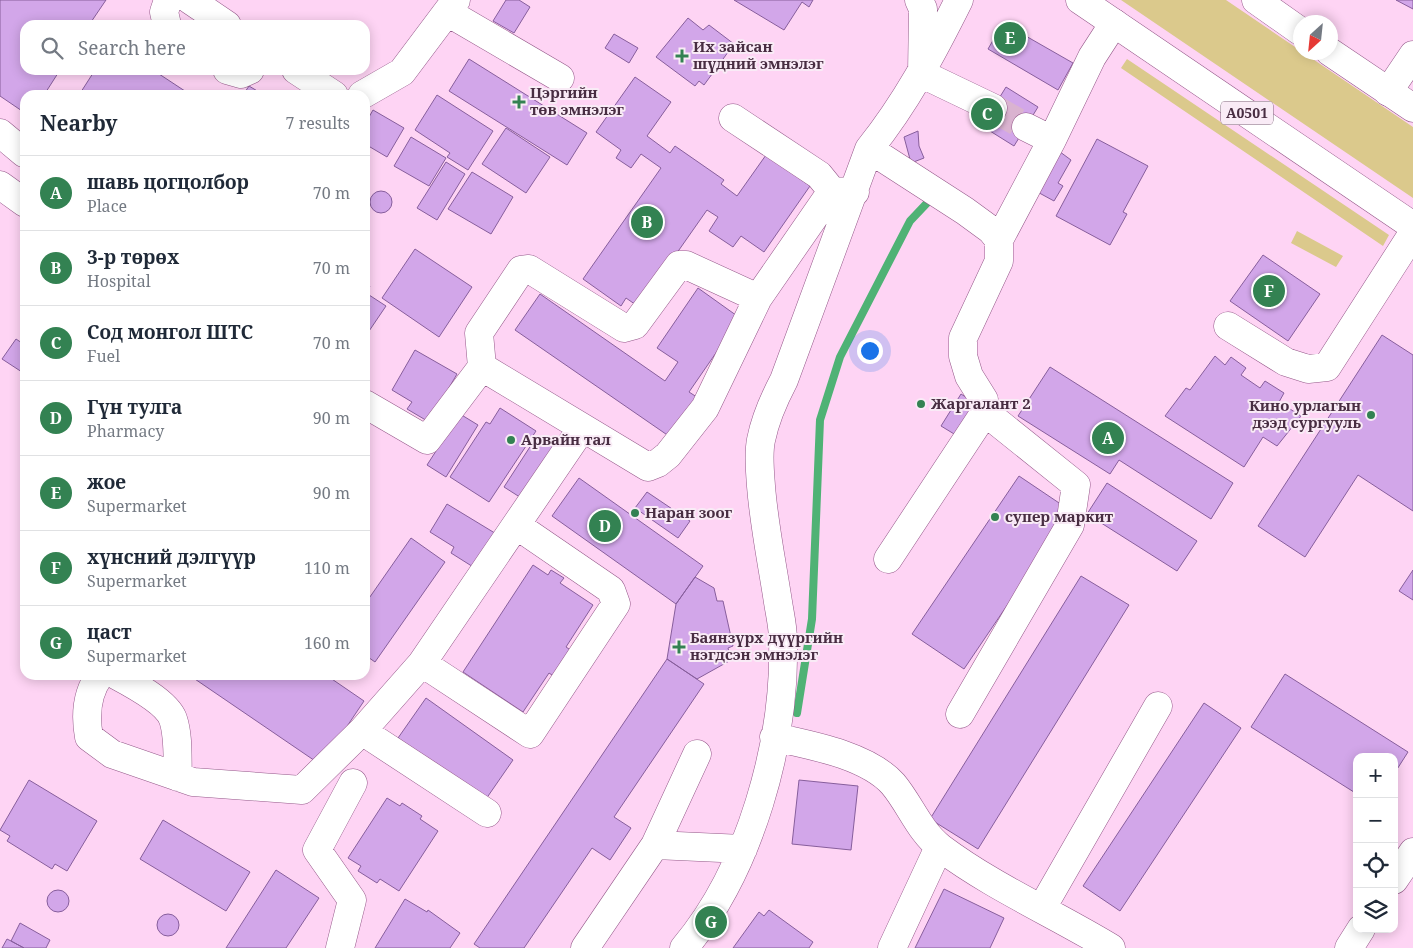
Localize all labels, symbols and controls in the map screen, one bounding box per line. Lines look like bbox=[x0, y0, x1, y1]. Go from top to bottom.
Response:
north arrow bbox=[1293, 15, 1338, 60]
pin: E bbox=[994, 19, 1026, 57]
search box bbox=[20, 20, 370, 75]
icon: search bbox=[38, 34, 66, 62]
text: Search here bbox=[78, 35, 186, 61]
place label: Их зайсан шүдний эмнэлэг bbox=[693, 36, 824, 73]
marker: Их зайсан шүдний эмнэлэг bbox=[675, 49, 689, 63]
place label: Цэргийн төв эмнэлэг bbox=[530, 82, 624, 119]
marker: Цэргийн төв эмнэлэг bbox=[512, 95, 526, 109]
pin: C bbox=[971, 95, 1003, 133]
road number: A0501 bbox=[1221, 102, 1273, 125]
text: Nearby bbox=[40, 109, 118, 137]
text: 7 results bbox=[286, 112, 350, 134]
text: шавь цогцолбор bbox=[87, 169, 249, 195]
text: A bbox=[50, 182, 62, 204]
text: 70 m bbox=[313, 182, 350, 204]
text: Place bbox=[87, 195, 127, 217]
pin: B bbox=[631, 203, 663, 241]
text: 3-р төрөх bbox=[87, 244, 179, 270]
text: B bbox=[51, 257, 61, 279]
text: 70 m bbox=[313, 257, 350, 279]
text: Hospital bbox=[87, 270, 151, 292]
pin: F bbox=[1253, 272, 1285, 310]
text: Сод монгол ШТС bbox=[87, 319, 253, 345]
text: C bbox=[51, 332, 61, 354]
text: 70 m bbox=[313, 332, 350, 354]
your location bbox=[857, 338, 883, 364]
text: Fuel bbox=[87, 345, 120, 367]
place label: Жаргалант 2 bbox=[931, 393, 1031, 413]
text: Гүн тулга bbox=[87, 394, 182, 420]
place label: Кино урлагын дээд сургууль bbox=[1249, 395, 1361, 432]
marker: Жаргалант 2 bbox=[915, 398, 927, 410]
text: D bbox=[50, 407, 62, 429]
text: 90 m bbox=[313, 407, 350, 429]
marker: Кино урлагын дээд сургууль bbox=[1365, 409, 1377, 421]
pin: A bbox=[1092, 419, 1124, 457]
text: Pharmacy bbox=[87, 420, 164, 442]
place label: Арвайн тал bbox=[521, 429, 611, 449]
marker: Арвайн тал bbox=[505, 434, 517, 446]
text: жое bbox=[87, 469, 126, 495]
text: E bbox=[51, 482, 61, 504]
text: 90 m bbox=[313, 482, 350, 504]
text: Supermarket bbox=[87, 495, 187, 517]
place label: Наран зоог bbox=[645, 502, 732, 522]
place label: супер маркит bbox=[1005, 506, 1114, 526]
pin: D bbox=[589, 507, 621, 545]
marker: Наран зоог bbox=[629, 507, 641, 519]
marker: супер маркит bbox=[989, 511, 1001, 523]
text: хүнсний дэлгүүр bbox=[87, 544, 256, 570]
text: F bbox=[51, 557, 61, 579]
text: 110 m bbox=[304, 557, 350, 579]
text: Supermarket bbox=[87, 570, 187, 592]
text: цаст bbox=[87, 619, 131, 645]
place label: Баянзүрх дүүргийн нэгдсэн эмнэлэг bbox=[690, 627, 843, 664]
text: G bbox=[50, 632, 62, 654]
text: 160 m bbox=[304, 632, 350, 654]
marker: Баянзүрх дүүргийн нэгдсэн эмнэлэг bbox=[672, 640, 686, 654]
text: Supermarket bbox=[87, 645, 187, 667]
map controls bbox=[1353, 753, 1398, 933]
button: + bbox=[1353, 753, 1398, 798]
button: − bbox=[1353, 798, 1398, 843]
button: locate bbox=[1353, 843, 1398, 888]
button: layers bbox=[1353, 888, 1398, 933]
pin: G bbox=[695, 903, 727, 941]

